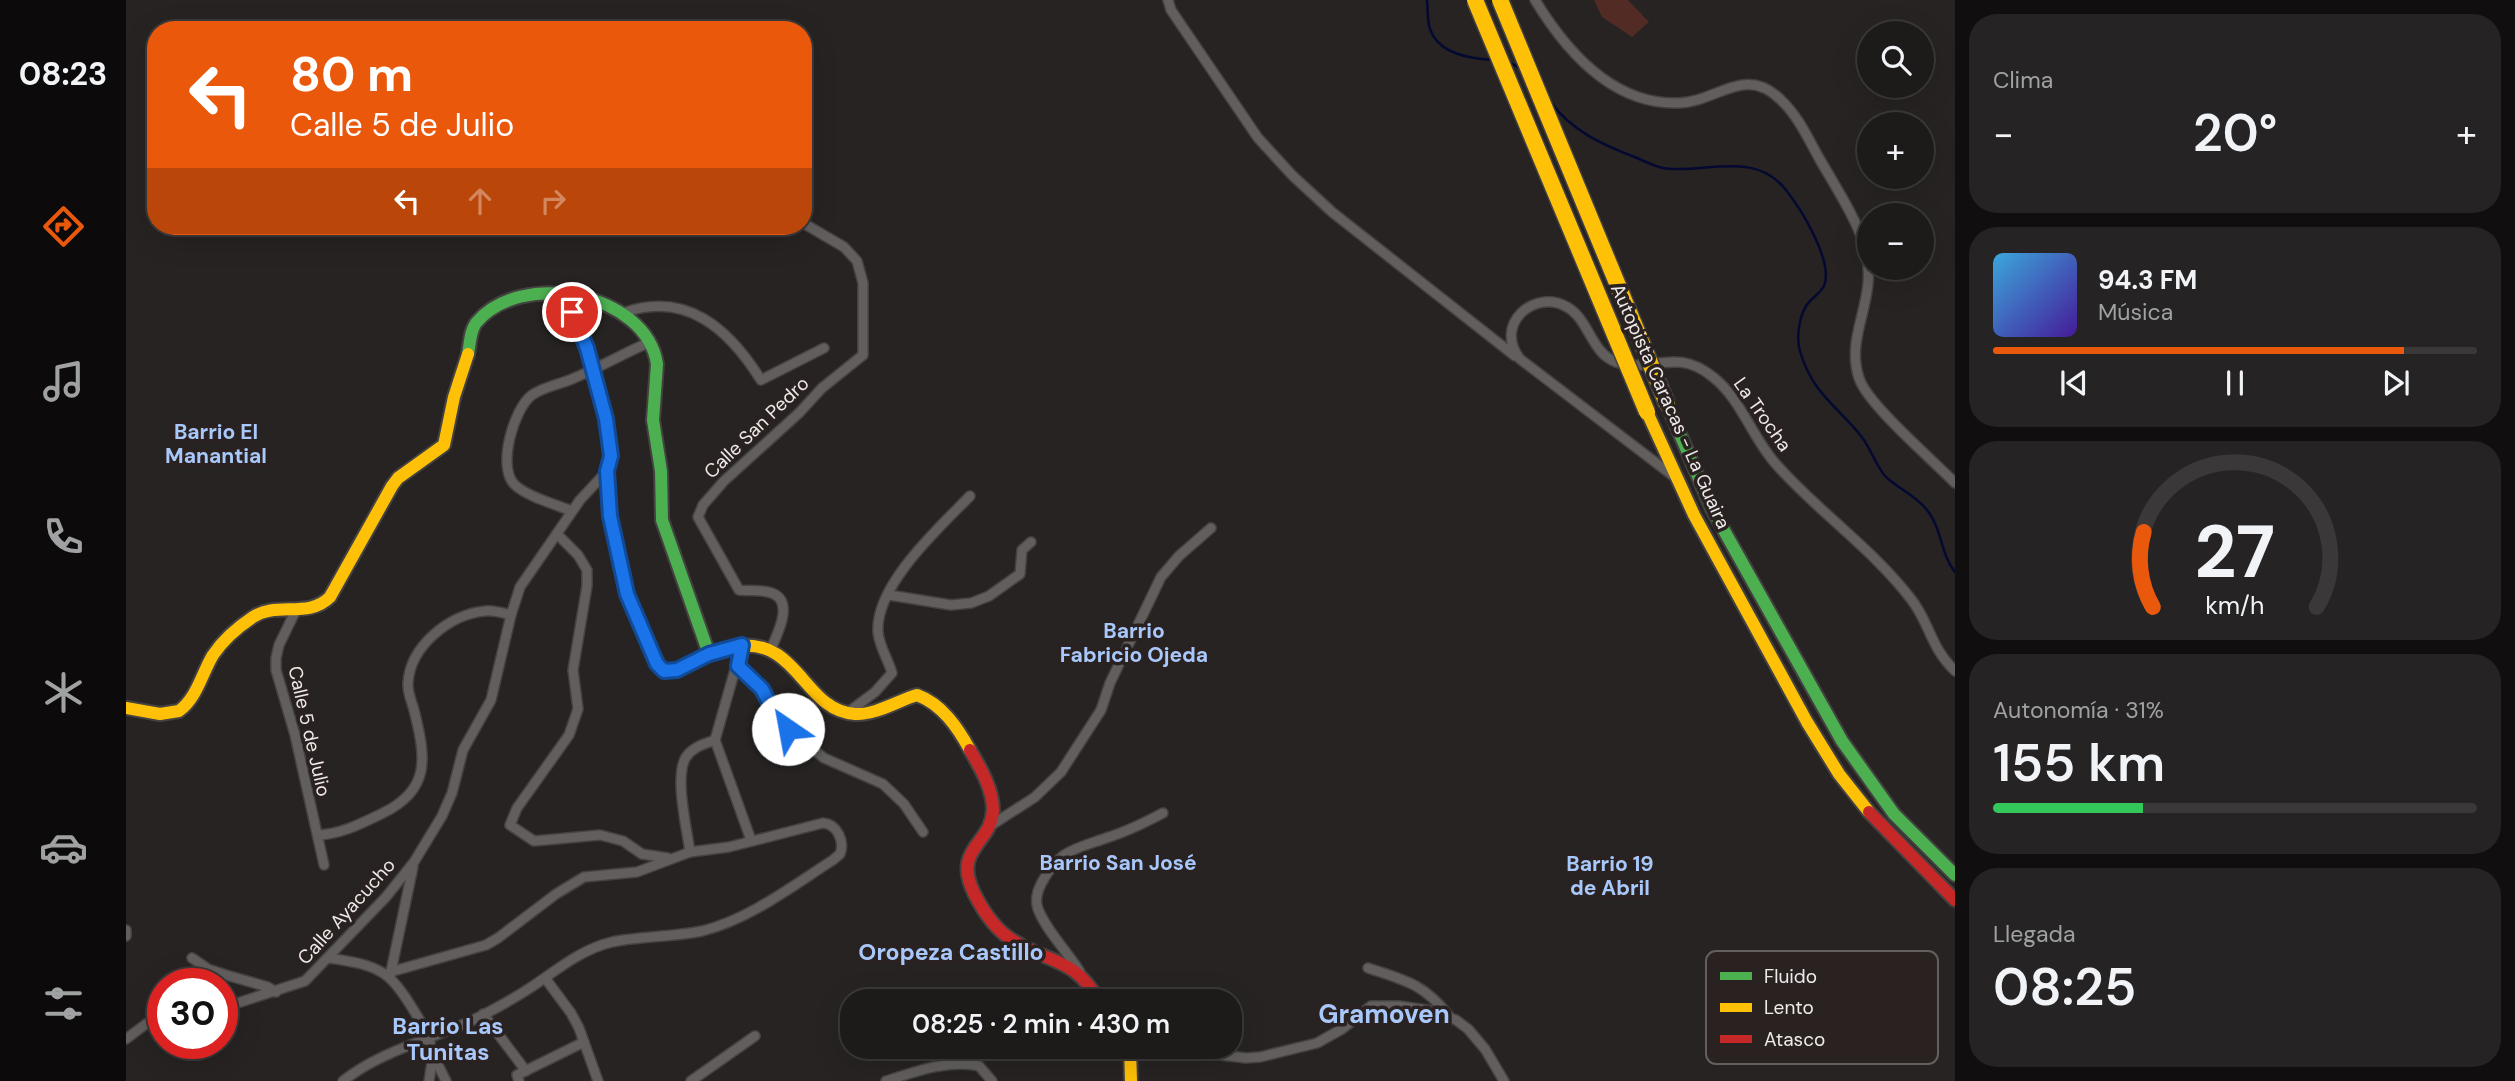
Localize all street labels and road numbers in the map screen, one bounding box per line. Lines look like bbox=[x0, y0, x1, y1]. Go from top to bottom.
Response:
street label: Autopista Caracas - La Guaira bbox=[1605, 280, 1736, 533]
street label: Calle San Pedro bbox=[698, 371, 814, 484]
street label: La Trocha bbox=[1728, 372, 1797, 456]
street label: Calle 5 de Julio bbox=[282, 663, 337, 799]
street label: Calle Ayacucho bbox=[292, 853, 401, 970]

